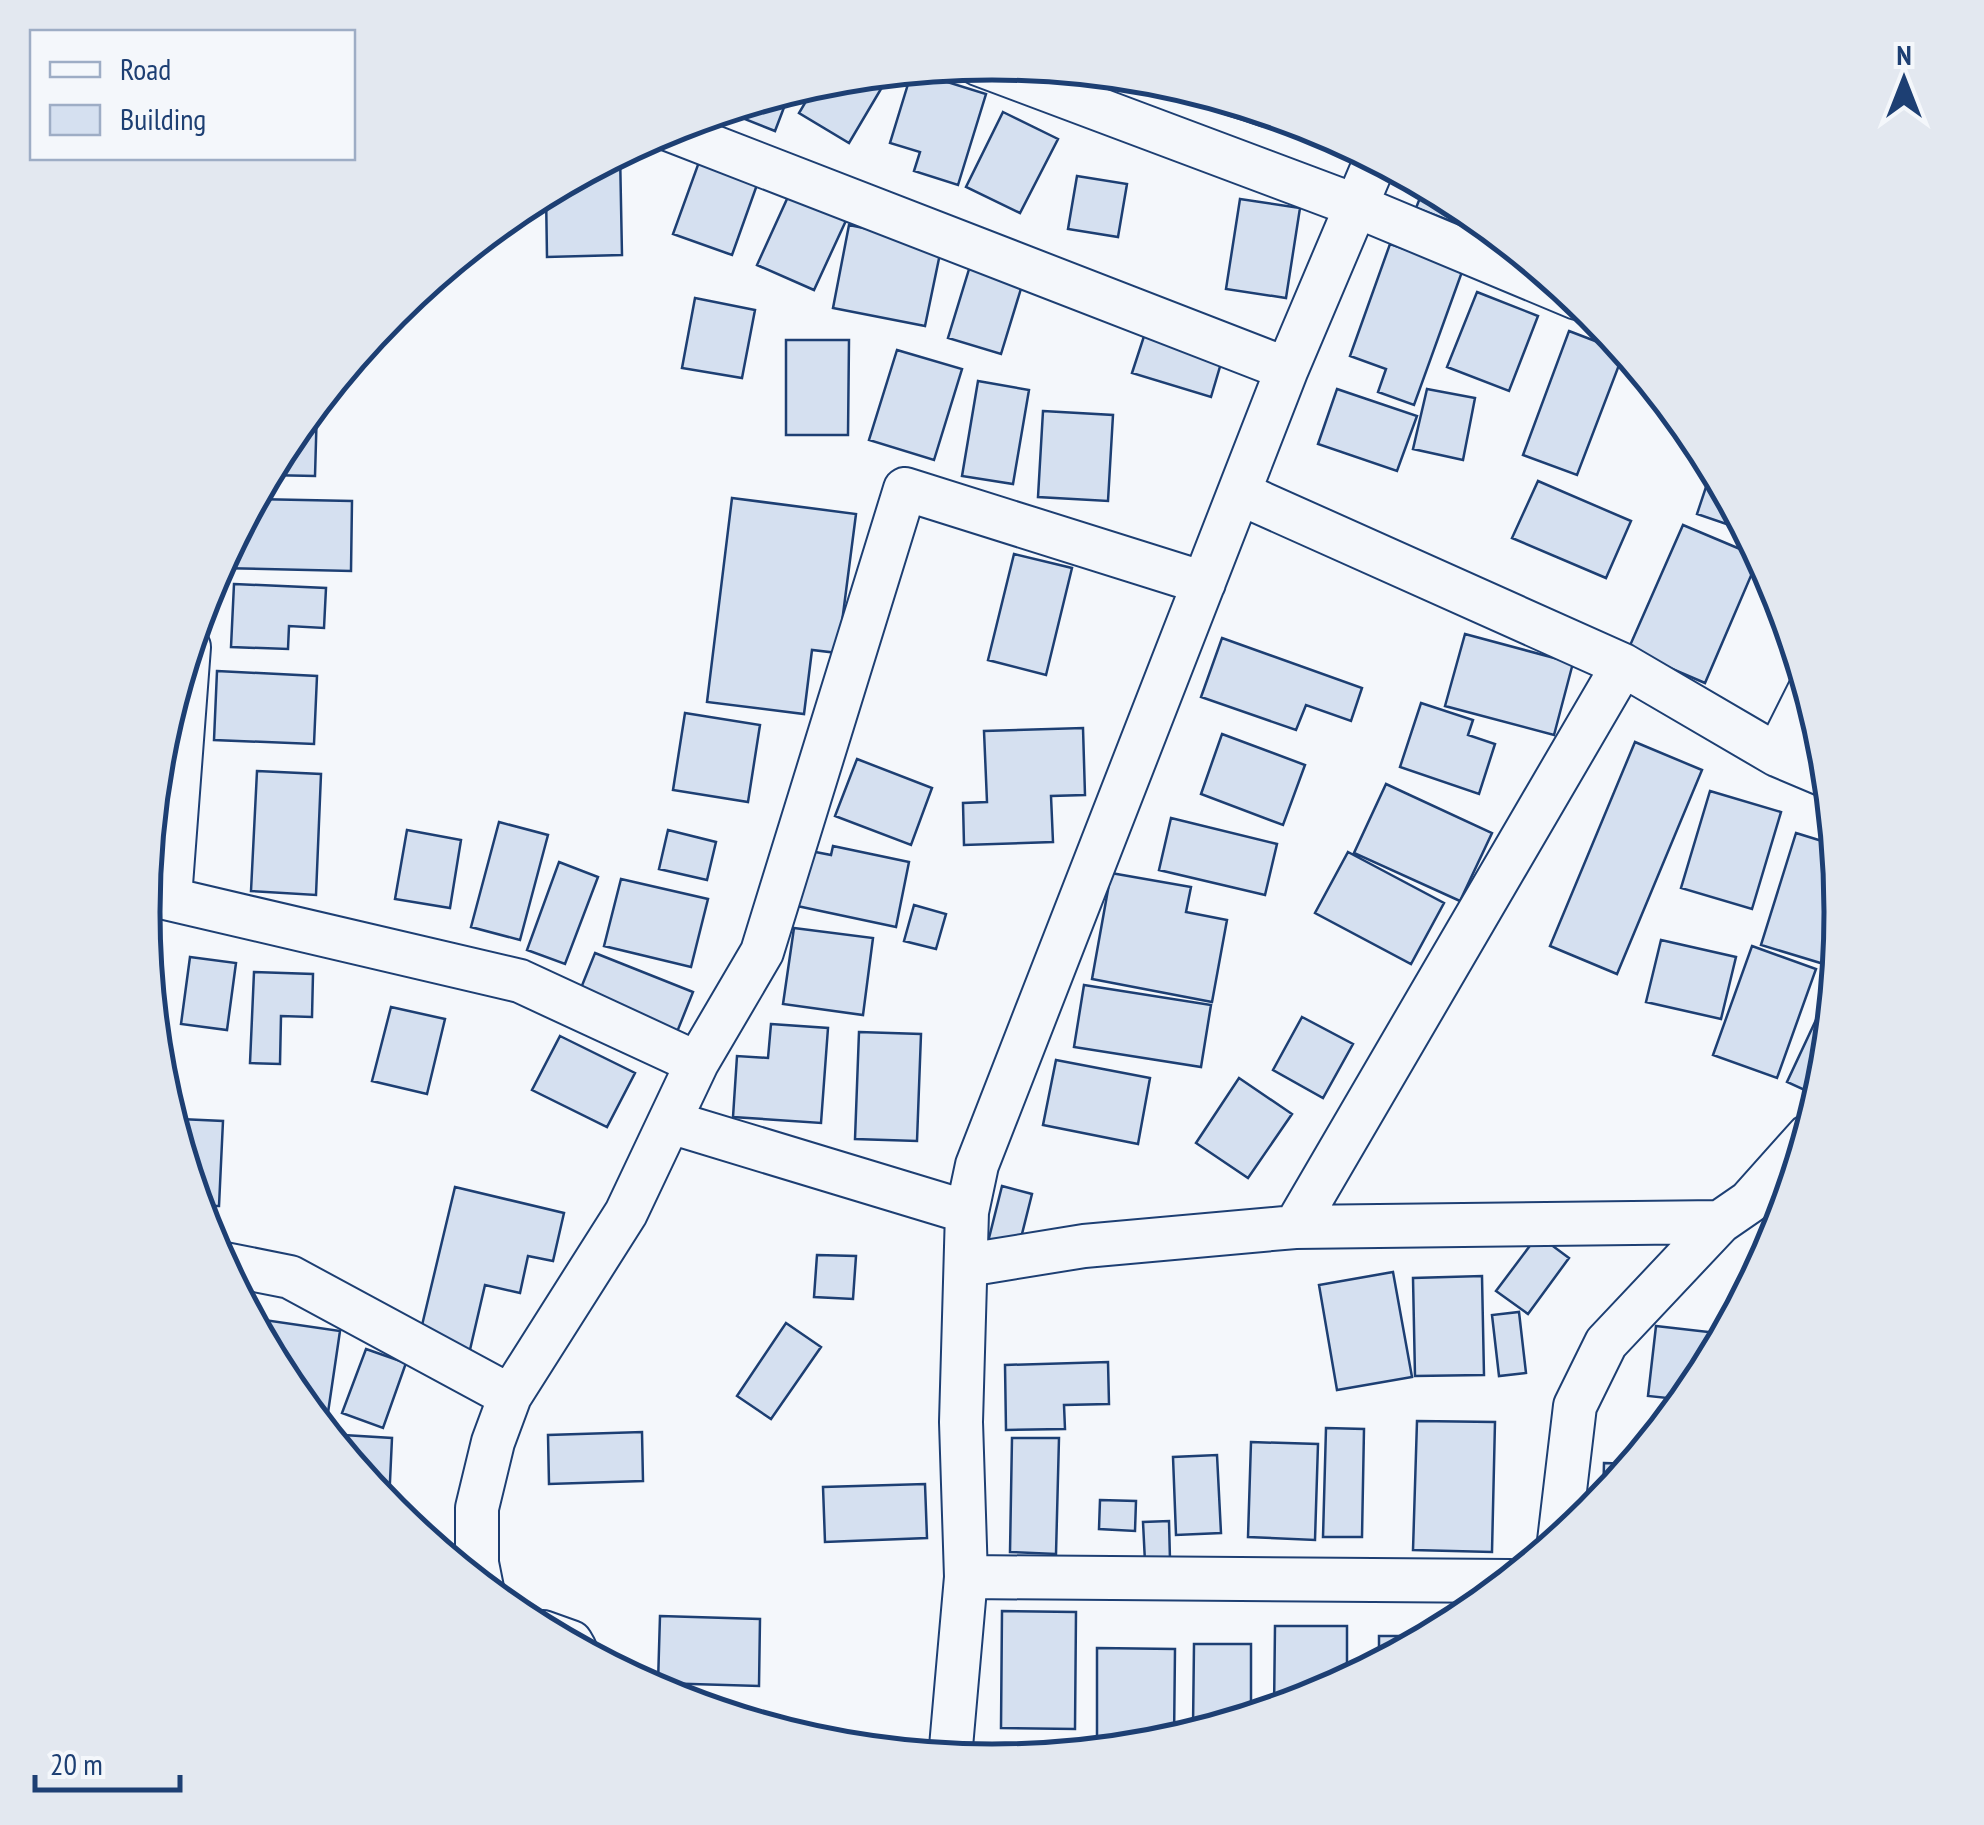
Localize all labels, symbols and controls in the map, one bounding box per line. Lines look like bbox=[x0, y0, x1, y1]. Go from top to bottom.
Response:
legend bbox=[30, 30, 355, 160]
north arrow bbox=[1854, 30, 1954, 130]
text: N bbox=[1896, 36, 1912, 73]
text: Road bbox=[120, 49, 171, 88]
text: Building bbox=[120, 99, 206, 138]
scale bar bbox=[35, 1730, 180, 1792]
text: 20 m bbox=[50, 1744, 103, 1783]

